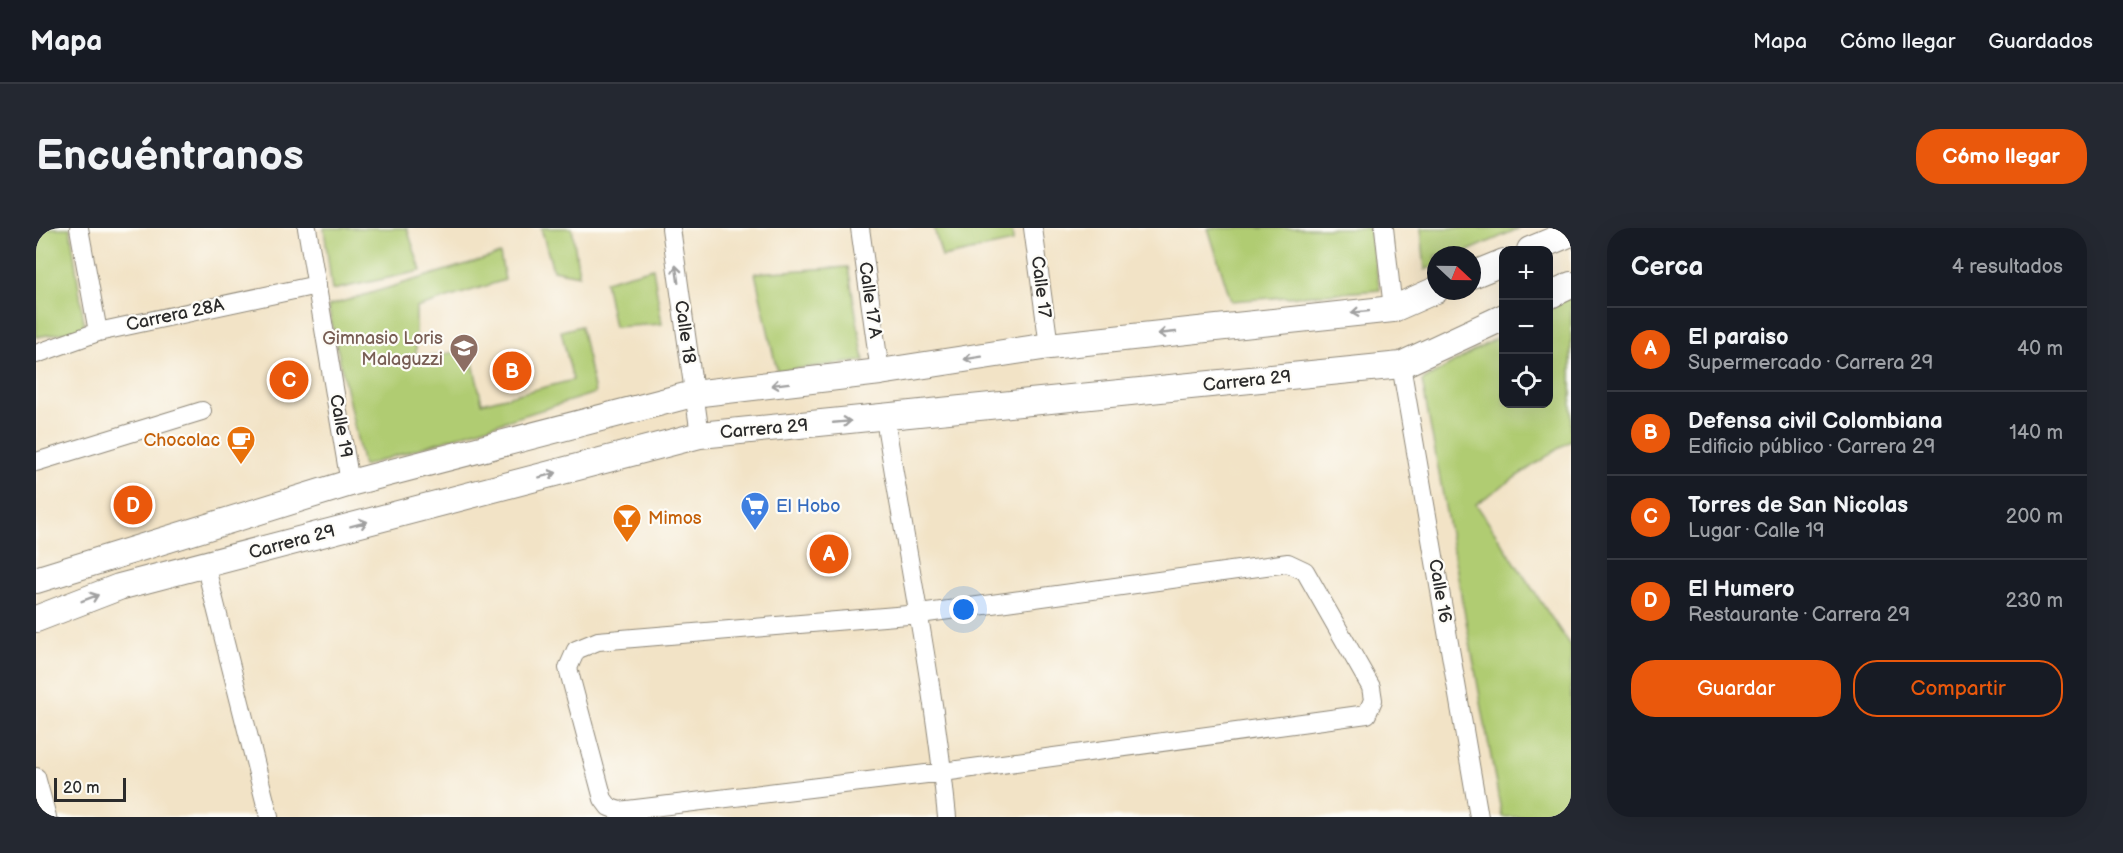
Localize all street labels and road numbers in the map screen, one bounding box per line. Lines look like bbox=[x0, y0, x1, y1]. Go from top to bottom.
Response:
street label: Calle 17 bbox=[1027, 255, 1055, 319]
street label: Calle 17 A bbox=[854, 260, 886, 340]
street label: Carrera 28A bbox=[124, 294, 226, 336]
street label: Calle 18 bbox=[670, 299, 700, 365]
street label: Carrera 29 bbox=[1202, 366, 1292, 396]
street label: Calle 19 bbox=[325, 393, 357, 459]
street label: Carrera 29 bbox=[719, 415, 809, 443]
street label: Carrera 29 bbox=[247, 520, 337, 564]
street label: Calle 16 bbox=[1424, 557, 1456, 625]

